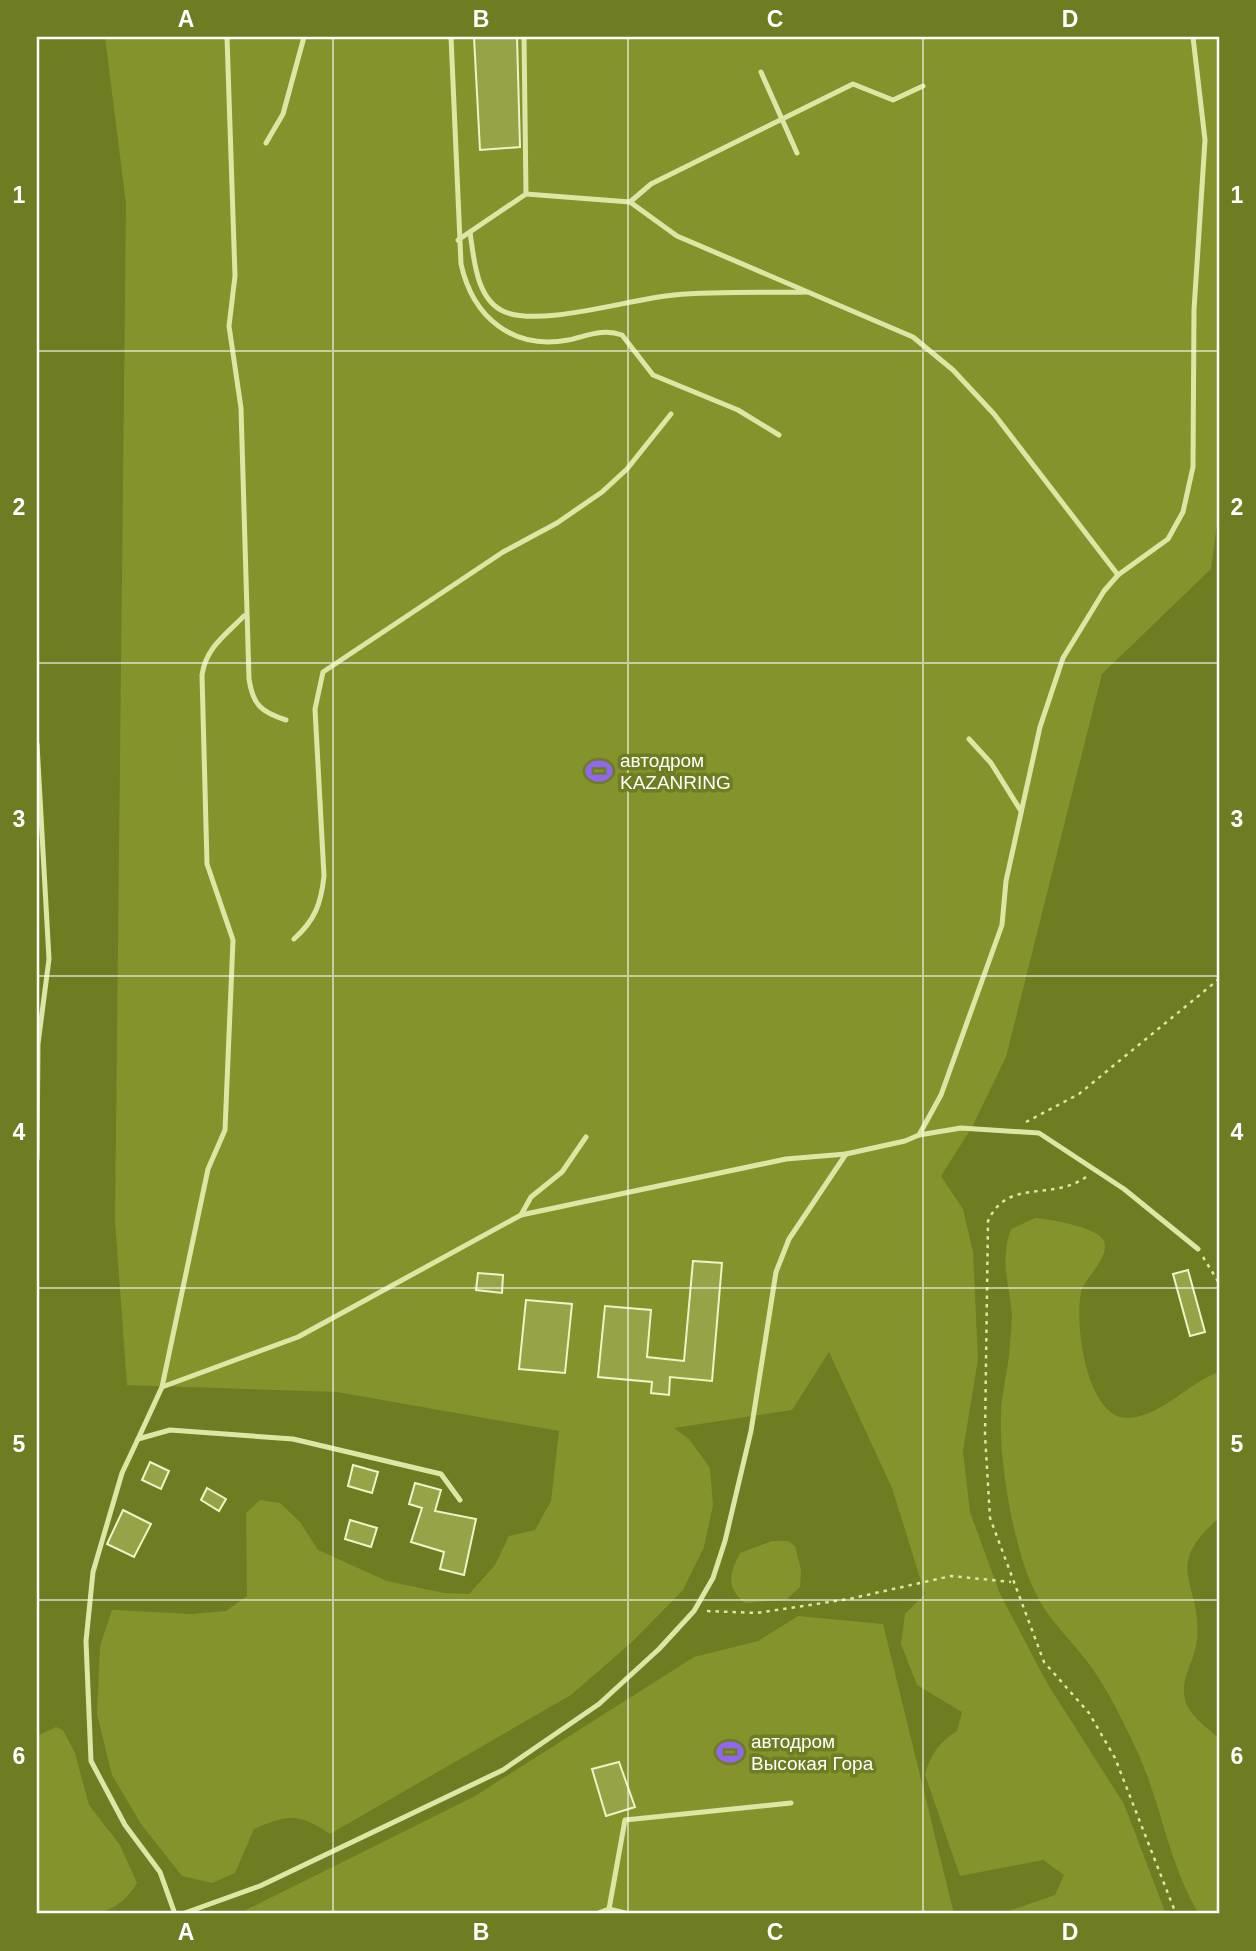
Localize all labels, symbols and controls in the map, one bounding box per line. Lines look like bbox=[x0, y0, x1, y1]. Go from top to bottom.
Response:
text: A bbox=[178, 6, 194, 32]
text: B bbox=[473, 6, 489, 32]
text: C bbox=[767, 6, 783, 32]
text: D bbox=[1062, 6, 1078, 32]
text: 1 bbox=[13, 182, 26, 208]
text: 1 bbox=[1231, 182, 1244, 208]
text: 2 bbox=[13, 494, 25, 520]
text: 2 bbox=[1231, 494, 1243, 520]
place label: автодром KAZANRING bbox=[620, 750, 731, 793]
sports icon: автодром KAZANRING bbox=[584, 756, 614, 786]
text: 3 bbox=[13, 806, 25, 832]
text: 3 bbox=[1231, 806, 1243, 832]
text: 4 bbox=[13, 1119, 26, 1145]
text: 4 bbox=[1231, 1119, 1244, 1145]
text: 5 bbox=[13, 1431, 26, 1457]
text: 5 bbox=[1231, 1431, 1244, 1457]
place label: автодром Высокая Гора bbox=[751, 1731, 874, 1774]
sports icon: автодром Высокая Гора bbox=[715, 1737, 745, 1767]
text: 6 bbox=[13, 1743, 25, 1769]
text: 6 bbox=[1231, 1743, 1243, 1769]
text: A bbox=[178, 1919, 194, 1945]
text: B bbox=[473, 1919, 489, 1945]
text: C bbox=[767, 1919, 783, 1945]
text: D bbox=[1062, 1919, 1078, 1945]

